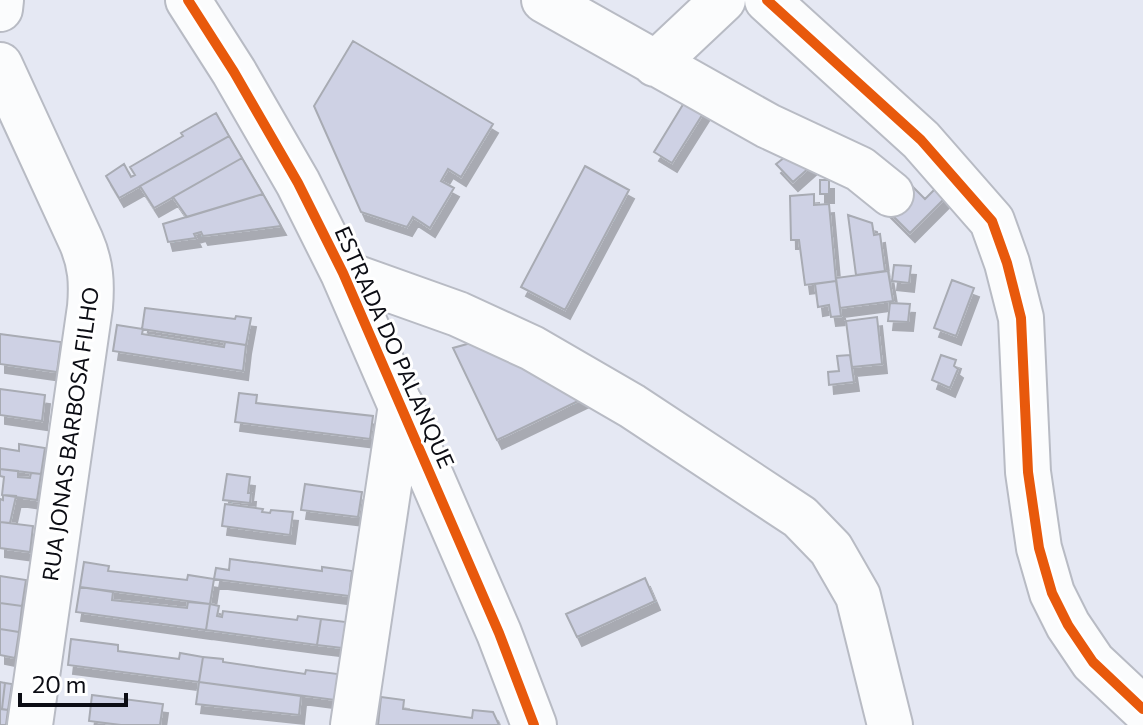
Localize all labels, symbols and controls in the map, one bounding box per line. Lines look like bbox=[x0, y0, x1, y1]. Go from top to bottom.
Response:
street label: ESTRADA DO PALANQUE bbox=[329, 222, 461, 472]
street label: RUA JONAS BARBOSA FILHO bbox=[36, 285, 104, 583]
scale bar bbox=[20, 657, 126, 707]
text: 20 m bbox=[32, 669, 86, 698]

